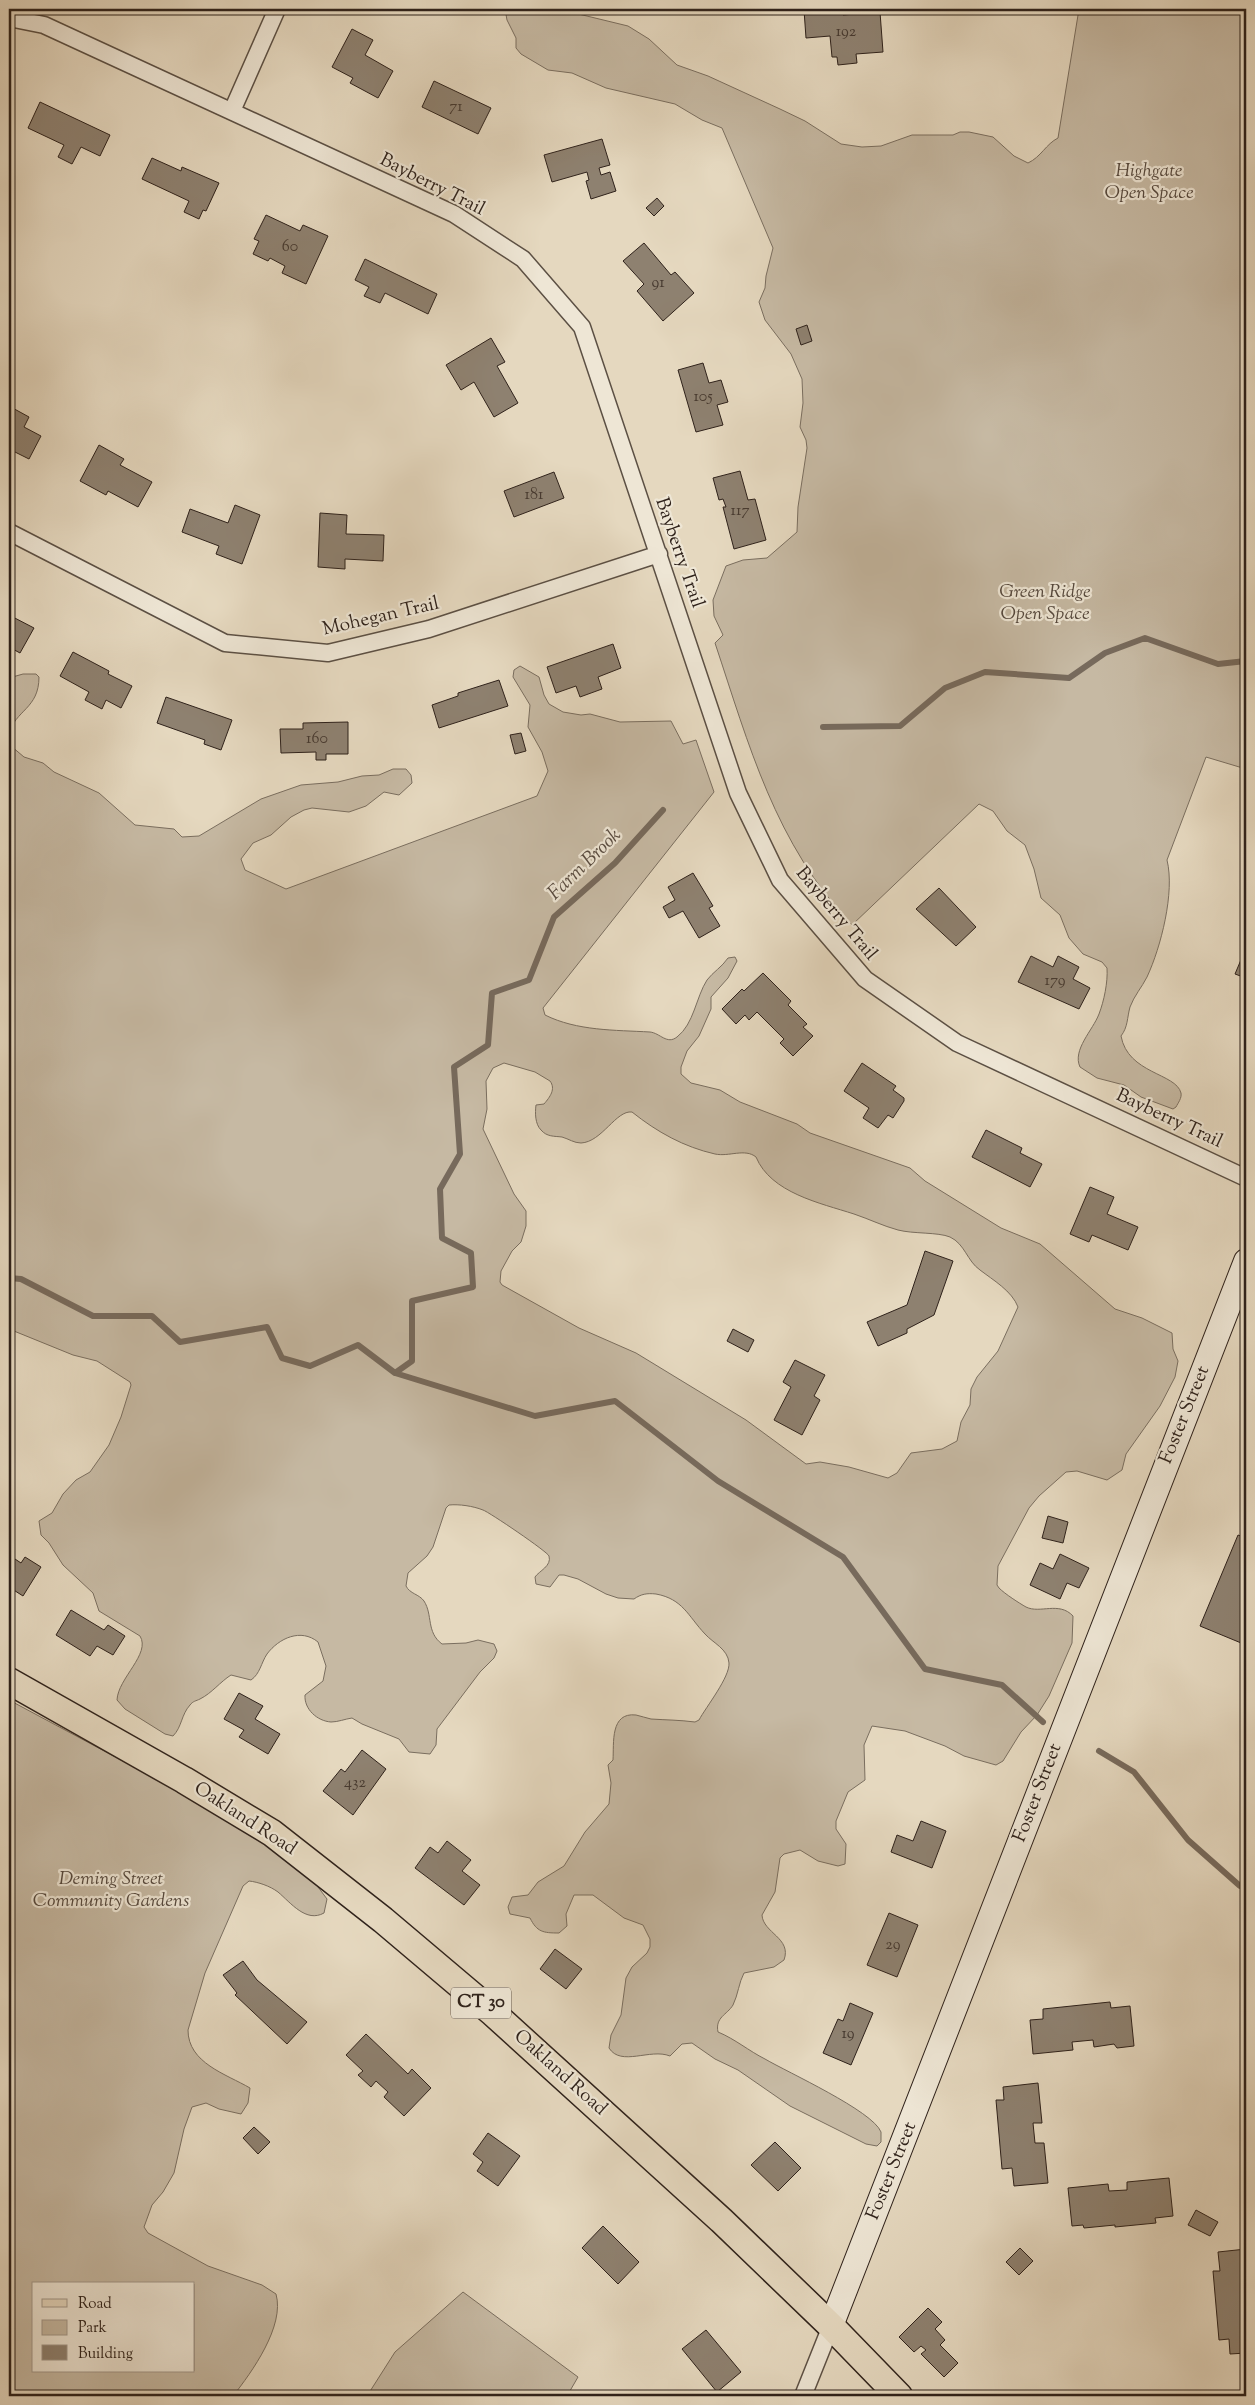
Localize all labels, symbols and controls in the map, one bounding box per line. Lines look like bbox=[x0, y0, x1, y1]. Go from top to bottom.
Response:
house number: 192 bbox=[836, 21, 857, 44]
house number: 71 bbox=[449, 96, 463, 119]
street label: Bayberry Trail bbox=[375, 147, 489, 223]
park label: Highgate Open Space bbox=[1104, 158, 1194, 207]
house number: 60 bbox=[282, 236, 298, 259]
house number: 91 bbox=[651, 272, 665, 295]
house number: 105 bbox=[693, 386, 713, 409]
house number: 181 bbox=[525, 484, 544, 507]
street label: Bayberry Trail bbox=[648, 494, 710, 612]
house number: 117 bbox=[731, 500, 749, 523]
park label: Green Ridge Open Space bbox=[999, 579, 1091, 628]
street label: Mohegan Trail bbox=[320, 590, 442, 644]
house number: 160 bbox=[306, 728, 328, 751]
water label: Farm Brook bbox=[542, 822, 628, 908]
street label: Bayberry Trail bbox=[789, 861, 883, 967]
house number: 179 bbox=[1045, 970, 1066, 993]
street label: Bayberry Trail bbox=[1111, 1082, 1227, 1156]
street label: Foster Street bbox=[1153, 1361, 1217, 1468]
street label: Foster Street bbox=[1007, 1739, 1069, 1846]
house number: 432 bbox=[344, 1772, 367, 1795]
street label: Oakland Road bbox=[188, 1776, 302, 1863]
park label: Deming Street Community Gardens bbox=[33, 1866, 189, 1915]
house number: 29 bbox=[885, 1934, 901, 1957]
road number: CT 30 bbox=[451, 1988, 511, 2019]
house number: 19 bbox=[841, 2023, 855, 2046]
street label: Oakland Road bbox=[507, 2024, 613, 2123]
street label: Foster Street bbox=[860, 2117, 924, 2224]
legend bbox=[32, 2282, 195, 2372]
text: Road bbox=[78, 2294, 112, 2315]
text: Park bbox=[78, 2318, 107, 2339]
text: Building bbox=[78, 2344, 133, 2365]

